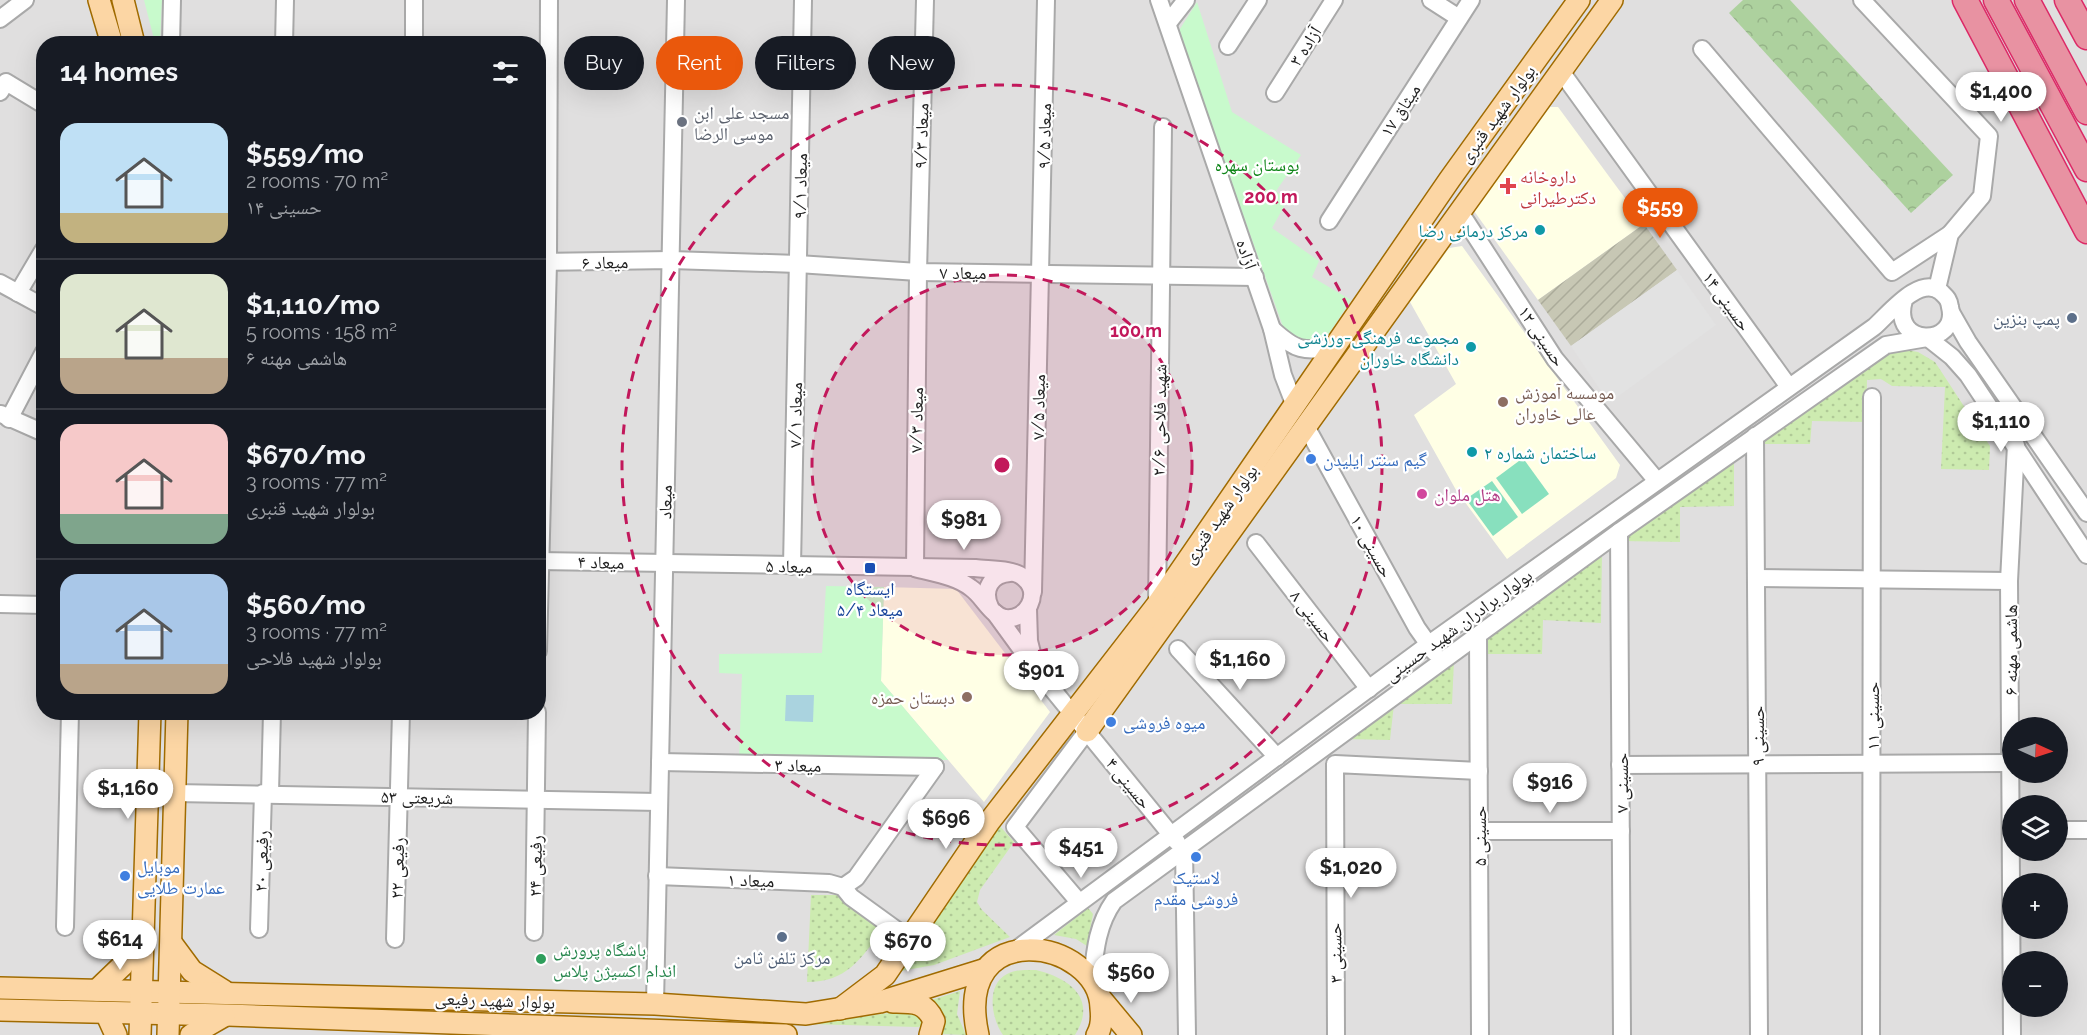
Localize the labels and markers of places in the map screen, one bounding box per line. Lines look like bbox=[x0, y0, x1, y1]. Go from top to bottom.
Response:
pin: $1,400 bbox=[1952, 72, 2050, 123]
place label: مسجد علی ابن موسی الرضا bbox=[694, 102, 789, 145]
marker: مسجد علی ابن موسی الرضا bbox=[675, 115, 689, 129]
place label: داروخانه دکترطیرانی bbox=[1520, 166, 1596, 209]
marker: داروخانه دکترطیرانی bbox=[1501, 179, 1515, 193]
pin: $559 bbox=[1624, 188, 1696, 239]
place label: مرکز درمانی رضا bbox=[1418, 220, 1528, 242]
marker: مرکز درمانی رضا bbox=[1533, 223, 1547, 237]
place label: پمپ بنزین bbox=[1993, 308, 2060, 330]
marker: پمپ بنزین bbox=[2065, 311, 2079, 325]
place label: مجموعه فرهنگی-ورزشی دانشگاه خاوران bbox=[1297, 327, 1459, 370]
marker: مجموعه فرهنگی-ورزشی دانشگاه خاوران bbox=[1464, 340, 1478, 354]
place label: موسسه آموزش عالی خاوران bbox=[1515, 382, 1614, 425]
marker: موسسه آموزش عالی خاوران bbox=[1496, 395, 1510, 409]
pin: $1,110 bbox=[1952, 402, 2050, 453]
place label: ساختمان شماره ۲ bbox=[1484, 442, 1596, 464]
marker: ساختمان شماره ۲ bbox=[1465, 445, 1479, 459]
place label: گیم سنتر ایلیدن bbox=[1323, 449, 1427, 472]
marker: گیم سنتر ایلیدن bbox=[1304, 452, 1318, 466]
centre of rings bbox=[992, 455, 1012, 475]
place label: هتل ملوان bbox=[1434, 484, 1501, 506]
marker: هتل ملوان bbox=[1415, 487, 1429, 501]
pin: $981 bbox=[928, 500, 1000, 551]
marker: ایستگاه میعاد ۵/۴ bbox=[863, 561, 877, 575]
place label: ایستگاه میعاد ۵/۴ bbox=[837, 578, 903, 620]
pin: $1,160 bbox=[1191, 640, 1289, 691]
pin: $901 bbox=[1005, 651, 1077, 702]
place label: دبستان حمزه bbox=[871, 687, 955, 709]
marker: دبستان حمزه bbox=[960, 690, 974, 704]
place label: میوه فروشی bbox=[1123, 712, 1206, 734]
marker: میوه فروشی bbox=[1104, 715, 1118, 729]
pin: $916 bbox=[1514, 763, 1586, 814]
pin: $1,160 bbox=[79, 769, 177, 820]
pin: $696 bbox=[910, 799, 982, 850]
pin: $451 bbox=[1045, 828, 1117, 879]
pin: $1,020 bbox=[1302, 848, 1400, 899]
marker: لاستیک فروشی مقدم bbox=[1189, 850, 1203, 864]
place label: موبایل عمارت طلایی bbox=[137, 856, 225, 899]
place label: لاستیک فروشی مقدم bbox=[1154, 867, 1238, 911]
marker: موبایل عمارت طلایی bbox=[118, 869, 132, 883]
pin: $614 bbox=[84, 920, 156, 971]
pin: $670 bbox=[872, 922, 944, 973]
marker: مرکز تلفن ثامن bbox=[775, 930, 789, 944]
place label: باشگاه پرورش اندام اکسیژن پلاس bbox=[553, 939, 676, 983]
place label: مرکز تلفن ثامن bbox=[734, 947, 830, 969]
marker: باشگاه پرورش اندام اکسیژن پلاس bbox=[534, 952, 548, 966]
pin: $560 bbox=[1095, 953, 1167, 1004]

